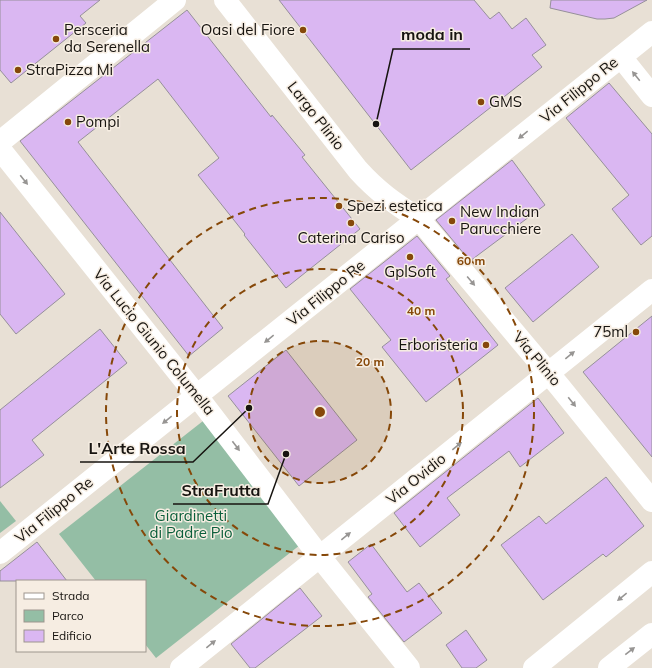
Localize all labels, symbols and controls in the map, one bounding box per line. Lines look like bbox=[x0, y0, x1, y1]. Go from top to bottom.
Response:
place label: Persceria da Serenella bbox=[64, 20, 150, 56]
place label: Oasi del Fiore bbox=[201, 20, 295, 39]
callout: moda in bbox=[393, 21, 470, 49]
text: moda in bbox=[401, 24, 463, 44]
marker: Oasi del Fiore bbox=[298, 25, 308, 35]
marker: Persceria da Serenella bbox=[51, 34, 61, 44]
street label: Via Filippo Re bbox=[536, 52, 622, 127]
place label: StraPizza Mi bbox=[26, 60, 113, 79]
marker: StraPizza Mi bbox=[13, 65, 23, 75]
one-way arrow bbox=[632, 71, 641, 82]
street label: Largo Plinio bbox=[284, 78, 349, 154]
place label: GMS bbox=[489, 92, 522, 111]
marker: GMS bbox=[476, 97, 486, 107]
place label: Pompi bbox=[76, 112, 120, 131]
marker: Pompi bbox=[63, 117, 73, 127]
one-way arrow bbox=[518, 131, 529, 140]
one-way arrow bbox=[20, 175, 29, 185]
place label: Spezi estetica bbox=[347, 196, 443, 215]
marker: Spezi estetica bbox=[334, 201, 344, 211]
place label: New Indian Parucchiere bbox=[460, 202, 541, 238]
marker: New Indian Parucchiere bbox=[447, 216, 457, 226]
marker: Caterina Cariso bbox=[346, 218, 356, 228]
place label: Caterina Cariso bbox=[297, 228, 405, 247]
marker: GplSoft bbox=[405, 252, 415, 262]
text: 60 m bbox=[457, 253, 485, 268]
street label: Via Filippo Re bbox=[283, 255, 369, 330]
place label: GplSoft bbox=[384, 262, 436, 281]
street label: Via Lucio Giunio Columella bbox=[89, 265, 219, 419]
one-way arrow bbox=[467, 275, 476, 286]
text: 40 m bbox=[407, 303, 435, 318]
place label: 75ml bbox=[593, 322, 628, 341]
marker: 75ml bbox=[631, 327, 641, 337]
street label: Via Plinio bbox=[509, 328, 565, 390]
one-way arrow bbox=[263, 335, 274, 343]
place label: Erboristeria bbox=[398, 335, 478, 354]
marker: Erboristeria bbox=[481, 340, 491, 350]
one-way arrow bbox=[564, 351, 575, 360]
text: 20 m bbox=[356, 354, 384, 369]
one-way arrow bbox=[568, 397, 577, 408]
centre of rings bbox=[313, 405, 327, 419]
one-way arrow bbox=[162, 416, 173, 424]
callout: L'Arte Rossa bbox=[80, 434, 193, 462]
text: L'Arte Rossa bbox=[88, 438, 186, 458]
one-way arrow bbox=[232, 441, 240, 452]
one-way arrow bbox=[452, 441, 463, 450]
street label: Via Ovidio bbox=[382, 449, 449, 508]
street label: Via Filippo Re bbox=[11, 472, 97, 547]
callout: StraFrutta bbox=[173, 476, 268, 504]
text: StraFrutta bbox=[182, 480, 260, 500]
park label: Giardinetti di Padre Pio bbox=[149, 506, 233, 542]
one-way arrow bbox=[340, 532, 351, 541]
legend bbox=[16, 580, 146, 652]
text: Strada bbox=[52, 588, 90, 603]
one-way arrow bbox=[616, 592, 627, 601]
text: Parco bbox=[52, 608, 84, 623]
text: Edificio bbox=[52, 628, 92, 643]
one-way arrow bbox=[206, 639, 217, 648]
one-way arrow bbox=[625, 646, 636, 655]

